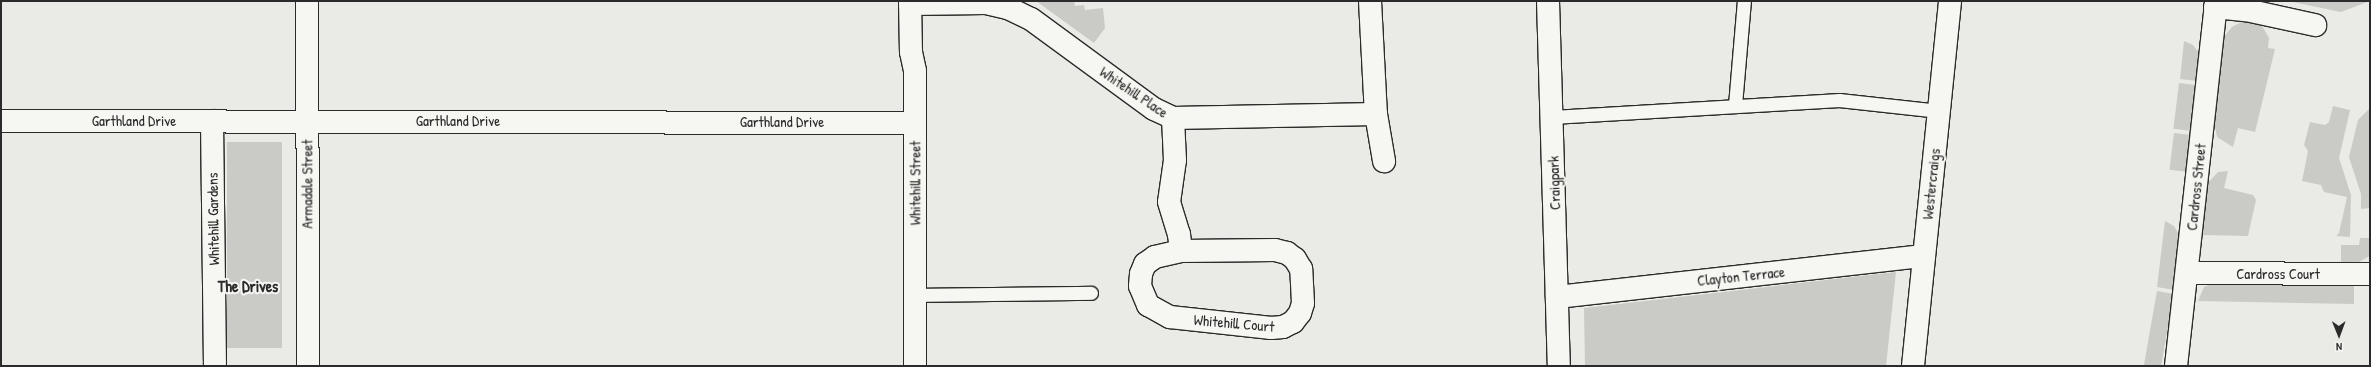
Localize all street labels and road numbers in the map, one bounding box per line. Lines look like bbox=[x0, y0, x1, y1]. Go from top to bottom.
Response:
street label: Whitehill Place bbox=[1096, 63, 1172, 121]
street label: Garthland Drive bbox=[92, 112, 176, 130]
street label: Garthland Drive bbox=[416, 112, 500, 130]
street label: Garthland Drive bbox=[740, 113, 824, 131]
street label: Armadale Street bbox=[298, 139, 316, 229]
street label: Whitehill Street bbox=[906, 141, 924, 225]
street label: Cardross Street bbox=[2182, 143, 2210, 231]
street label: Westercraigs bbox=[1918, 148, 1944, 220]
street label: Craigpark bbox=[1544, 156, 1564, 210]
street label: Whitehill Gardens bbox=[203, 172, 223, 266]
street label: Clayton Terrace bbox=[1696, 262, 1786, 290]
street label: Cardross Court bbox=[2236, 265, 2320, 283]
street label: Whitehill Court bbox=[1193, 311, 1275, 335]

